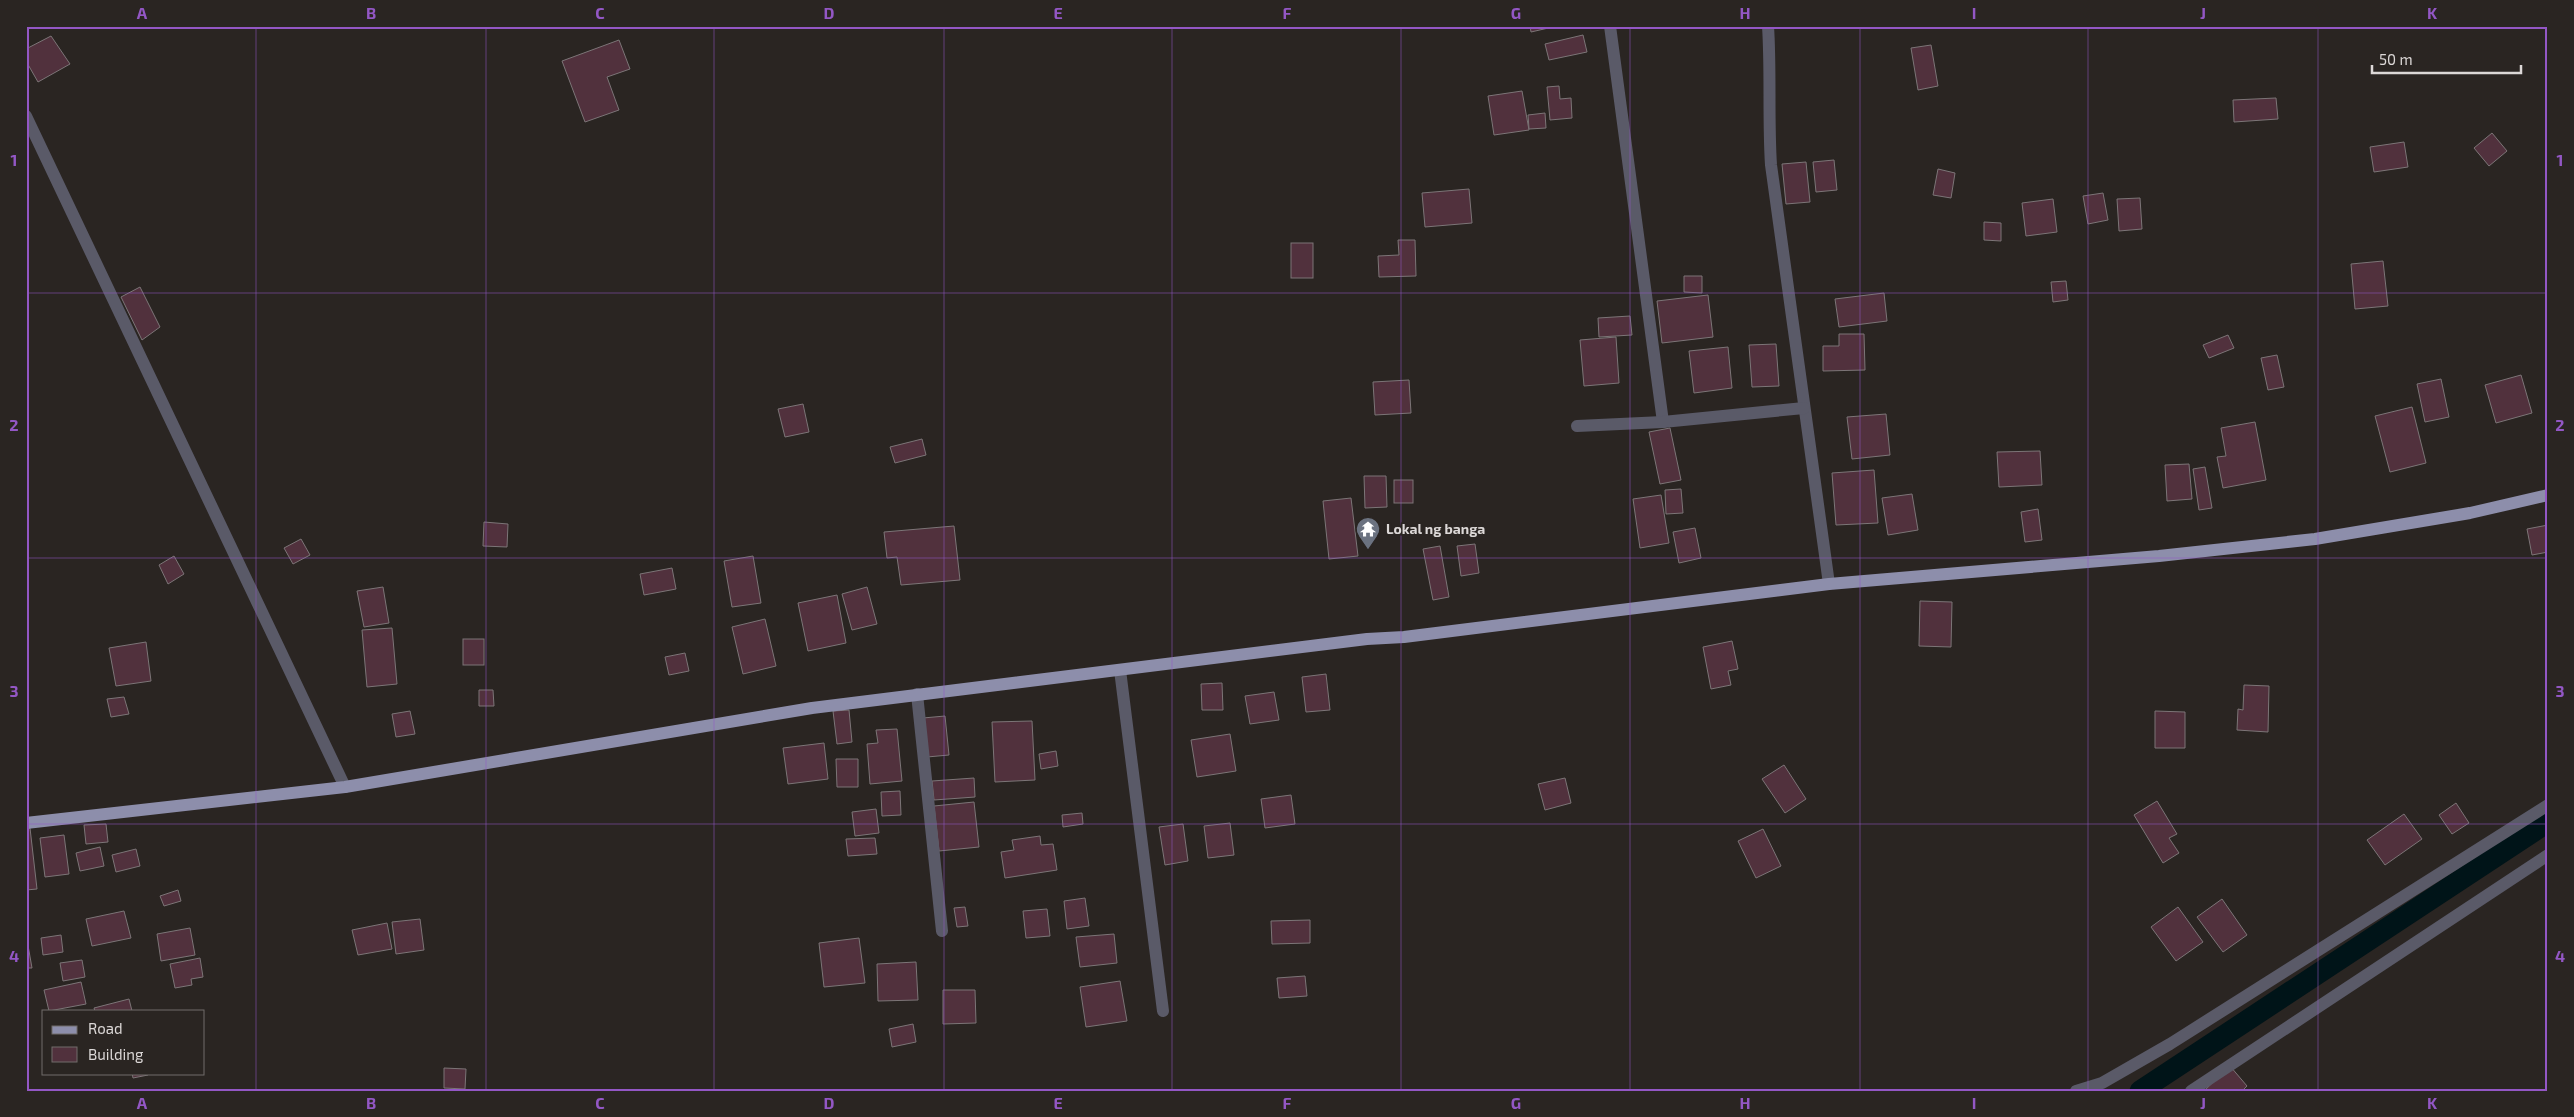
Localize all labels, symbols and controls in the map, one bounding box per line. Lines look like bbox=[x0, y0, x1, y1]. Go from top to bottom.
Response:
text: A bbox=[137, 3, 148, 22]
text: B bbox=[366, 3, 376, 22]
text: C bbox=[595, 3, 605, 22]
text: D bbox=[824, 3, 835, 22]
text: E bbox=[1053, 3, 1063, 22]
text: F bbox=[1283, 3, 1292, 22]
text: G bbox=[1511, 3, 1521, 22]
text: H bbox=[1739, 3, 1751, 22]
text: I bbox=[1972, 3, 1976, 22]
text: J bbox=[2200, 3, 2206, 22]
text: K bbox=[2427, 3, 2438, 22]
scale bar bbox=[2372, 42, 2520, 74]
text: 50 m bbox=[2379, 50, 2413, 68]
text: 1 bbox=[11, 150, 17, 169]
text: 1 bbox=[2557, 150, 2563, 169]
text: 2 bbox=[9, 415, 19, 434]
text: 2 bbox=[2555, 415, 2565, 434]
temple icon: Lokal ng banga bbox=[1355, 516, 1381, 550]
place label: Lokal ng banga bbox=[1386, 520, 1485, 537]
text: 3 bbox=[9, 681, 19, 700]
text: 3 bbox=[2555, 681, 2565, 700]
text: 4 bbox=[9, 946, 19, 965]
text: 4 bbox=[2555, 946, 2565, 965]
legend bbox=[42, 1010, 205, 1074]
text: Road bbox=[88, 1019, 123, 1037]
text: Building bbox=[88, 1045, 144, 1063]
text: A bbox=[137, 1093, 148, 1112]
text: B bbox=[366, 1093, 376, 1112]
text: C bbox=[595, 1093, 605, 1112]
text: D bbox=[824, 1093, 835, 1112]
text: E bbox=[1053, 1093, 1063, 1112]
text: F bbox=[1283, 1093, 1292, 1112]
text: G bbox=[1511, 1093, 1521, 1112]
text: H bbox=[1739, 1093, 1751, 1112]
text: I bbox=[1972, 1093, 1976, 1112]
text: J bbox=[2200, 1093, 2206, 1112]
text: K bbox=[2427, 1093, 2438, 1112]

